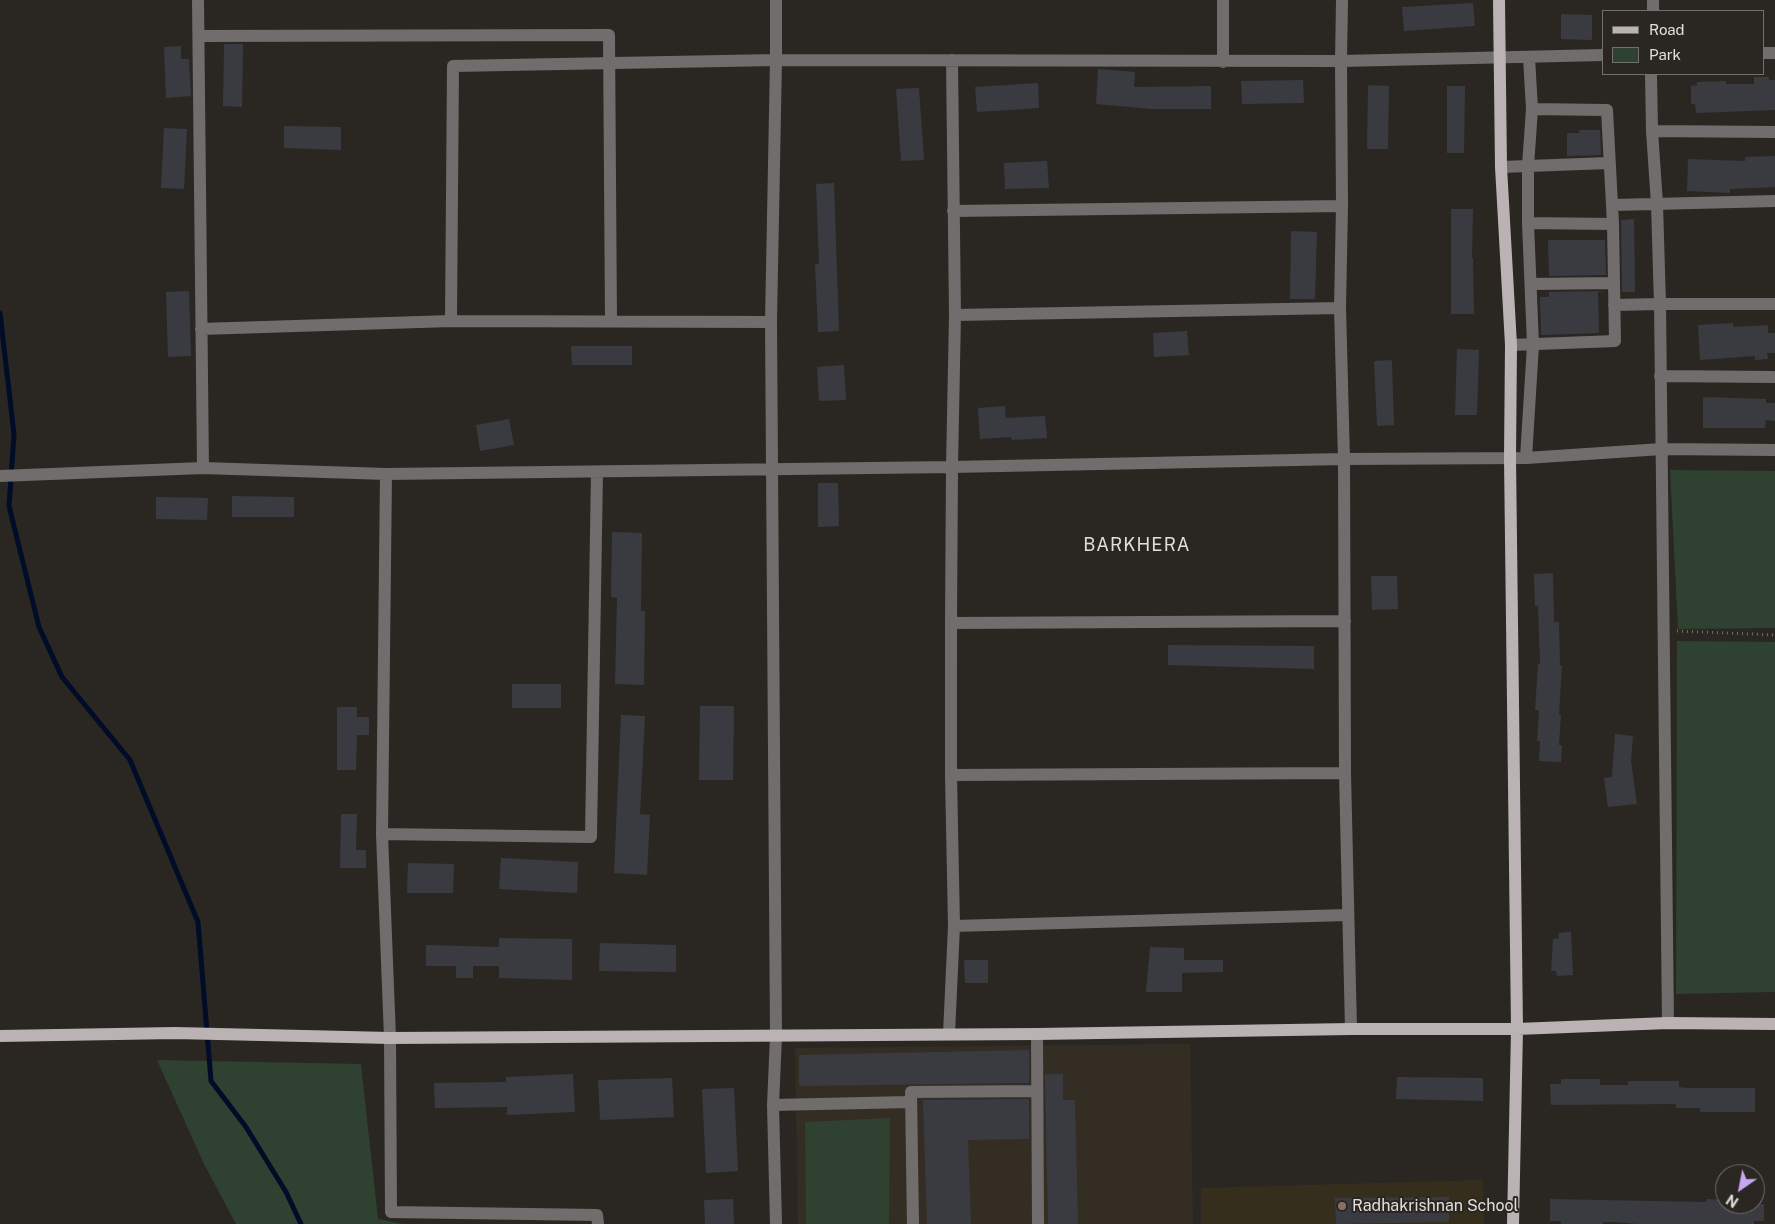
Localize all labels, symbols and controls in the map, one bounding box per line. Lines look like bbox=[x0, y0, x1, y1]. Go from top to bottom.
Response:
legend bbox=[1602, 10, 1765, 75]
text: Road bbox=[1649, 21, 1685, 38]
text: Park bbox=[1649, 46, 1681, 63]
district label: BARKHERA bbox=[1082, 534, 1192, 556]
north arrow bbox=[1715, 1164, 1765, 1214]
text: N bbox=[1723, 1191, 1741, 1210]
place label: Radhakrishnan School bbox=[1352, 1196, 1518, 1216]
marker: Radhakrishnan School bbox=[1336, 1200, 1348, 1212]

